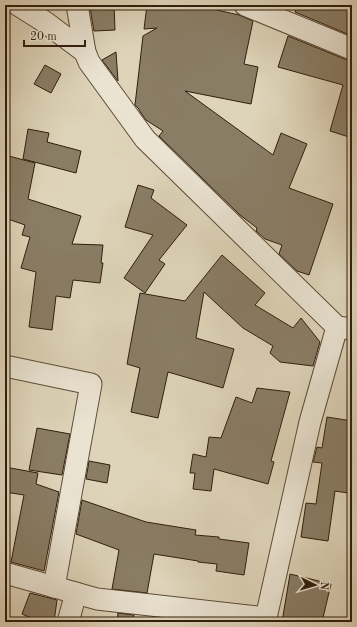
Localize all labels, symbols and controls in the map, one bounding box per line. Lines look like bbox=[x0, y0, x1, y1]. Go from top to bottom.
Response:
scale bar bbox=[24, 22, 85, 48]
text: 20 m bbox=[30, 31, 57, 43]
north arrow bbox=[295, 565, 335, 605]
text: N bbox=[318, 581, 329, 591]

